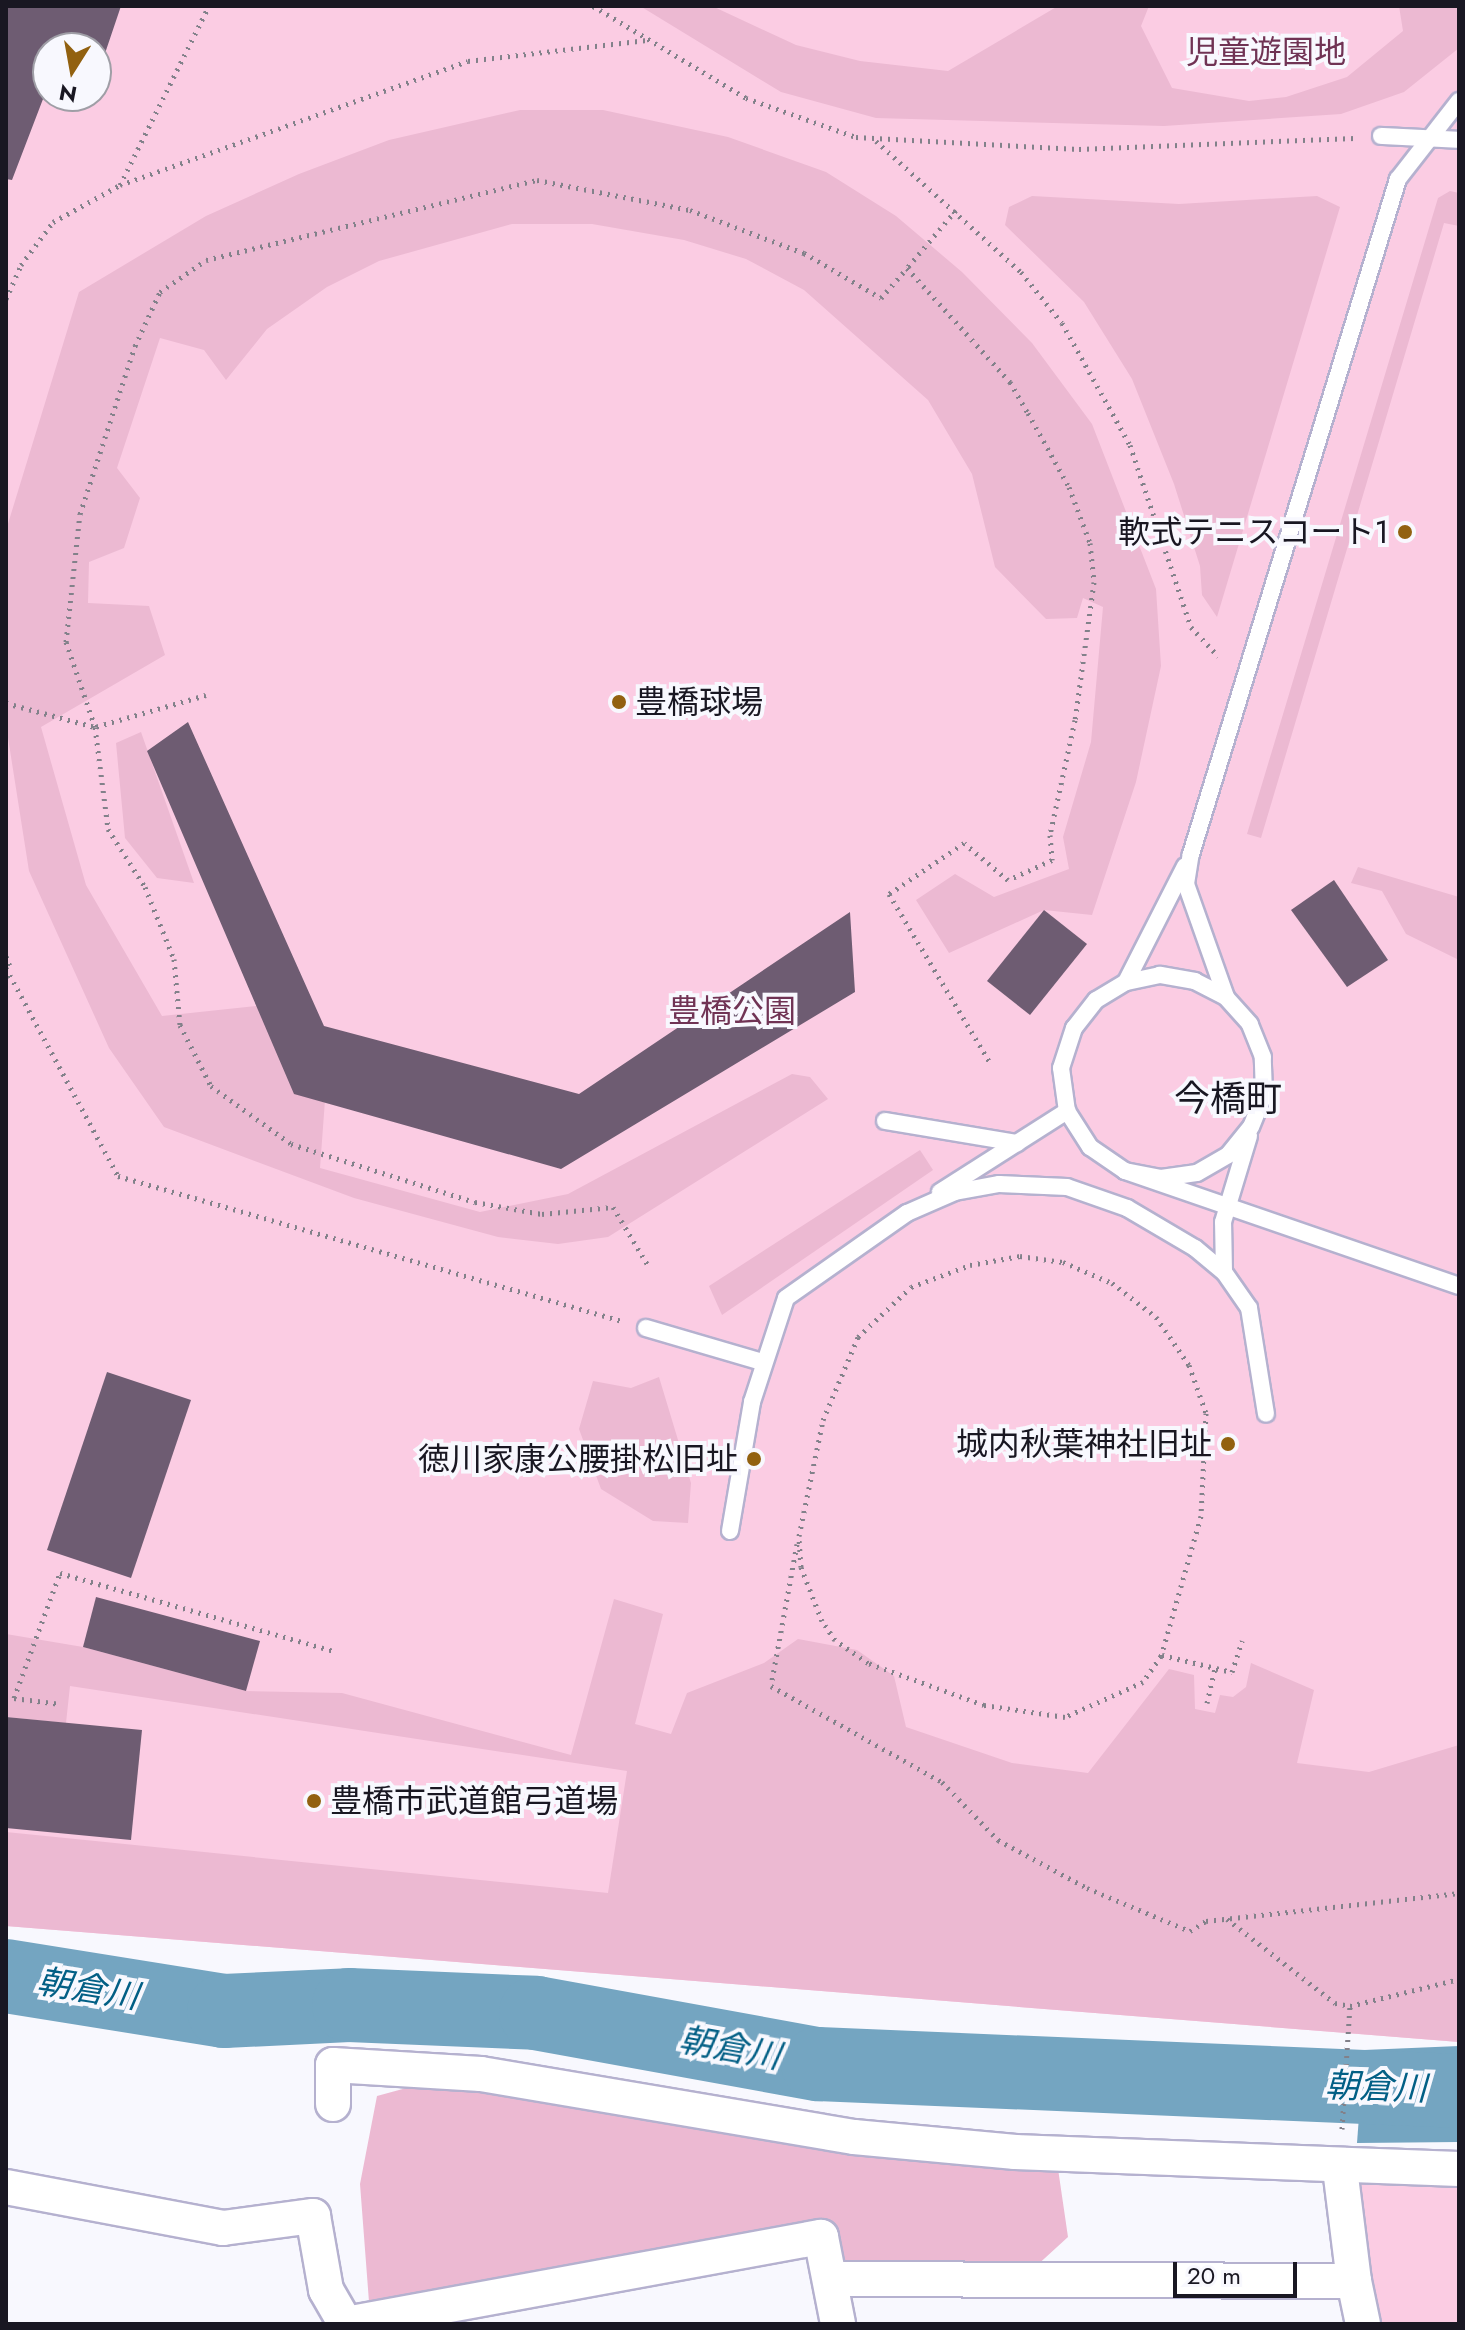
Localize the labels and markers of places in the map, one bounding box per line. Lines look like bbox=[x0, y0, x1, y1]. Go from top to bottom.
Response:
place label: 軟式テニスコート1 bbox=[1119, 513, 1389, 551]
marker: 軟式テニスコート1 bbox=[1396, 523, 1414, 541]
place label: 豊橋球場 bbox=[635, 683, 763, 721]
marker: 豊橋球場 bbox=[610, 693, 628, 711]
place label: 城内秋葉神社旧址 bbox=[956, 1425, 1212, 1463]
marker: 城内秋葉神社旧址 bbox=[1219, 1435, 1237, 1453]
place label: 徳川家康公腰掛松旧址 bbox=[418, 1440, 738, 1478]
marker: 徳川家康公腰掛松旧址 bbox=[745, 1450, 763, 1468]
place label: 豊橋市武道館弓道場 bbox=[330, 1782, 618, 1820]
marker: 豊橋市武道館弓道場 bbox=[305, 1792, 323, 1810]

